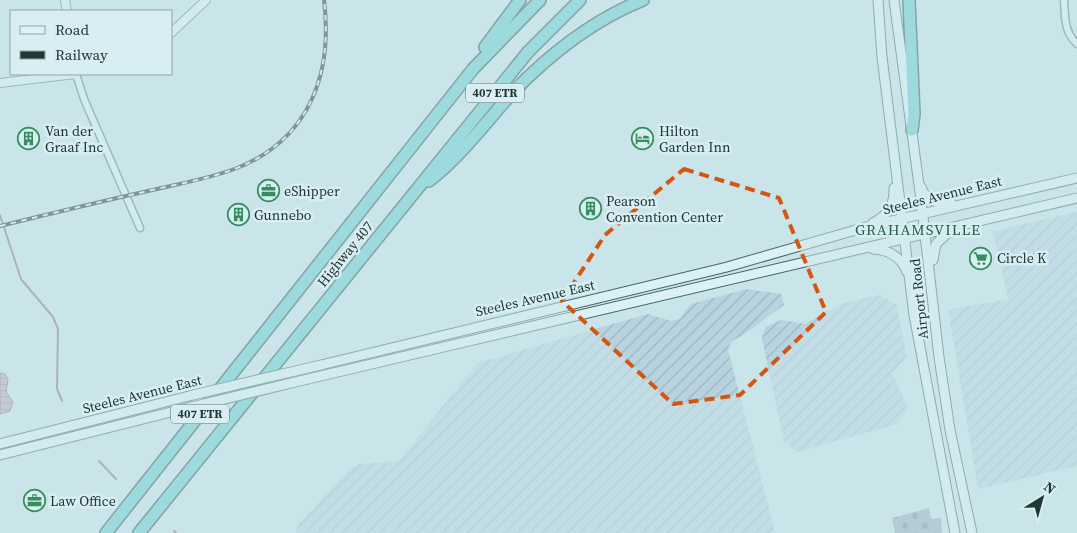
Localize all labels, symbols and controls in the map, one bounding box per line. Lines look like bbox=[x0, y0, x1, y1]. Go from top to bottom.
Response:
legend bbox=[10, 10, 172, 75]
text: Road bbox=[55, 19, 89, 40]
text: Railway bbox=[55, 44, 108, 65]
road number: 407 ETR bbox=[466, 84, 524, 102]
place label: Van der Graaf Inc bbox=[45, 121, 103, 157]
place label: Hilton Garden Inn bbox=[659, 121, 731, 157]
building icon: Van der Graaf Inc bbox=[17, 127, 41, 151]
hotel icon: Hilton Garden Inn bbox=[631, 127, 655, 151]
street label: Steeles Avenue East bbox=[880, 170, 1004, 219]
office icon: eShipper bbox=[256, 179, 280, 203]
place label: eShipper bbox=[284, 181, 340, 201]
place label: Pearson Convention Center bbox=[606, 191, 723, 227]
building icon: Pearson Convention Center bbox=[578, 197, 602, 221]
building icon: Gunnebo bbox=[226, 203, 250, 227]
place label: Gunnebo bbox=[254, 205, 312, 225]
street label: Highway 407 bbox=[312, 217, 378, 291]
district label: GRAHAMSVILLE bbox=[855, 219, 981, 240]
supermarket icon: Circle K bbox=[969, 246, 993, 270]
place label: Circle K bbox=[997, 248, 1047, 268]
street label: Airport Road bbox=[905, 258, 933, 340]
street label: Steeles Avenue East bbox=[473, 274, 597, 321]
street label: Steeles Avenue East bbox=[80, 369, 204, 418]
road number: 407 ETR bbox=[171, 404, 229, 424]
north arrow bbox=[1017, 473, 1067, 523]
text: N bbox=[1040, 477, 1060, 499]
office icon: Law Office bbox=[22, 489, 46, 513]
place label: Law Office bbox=[50, 491, 116, 511]

